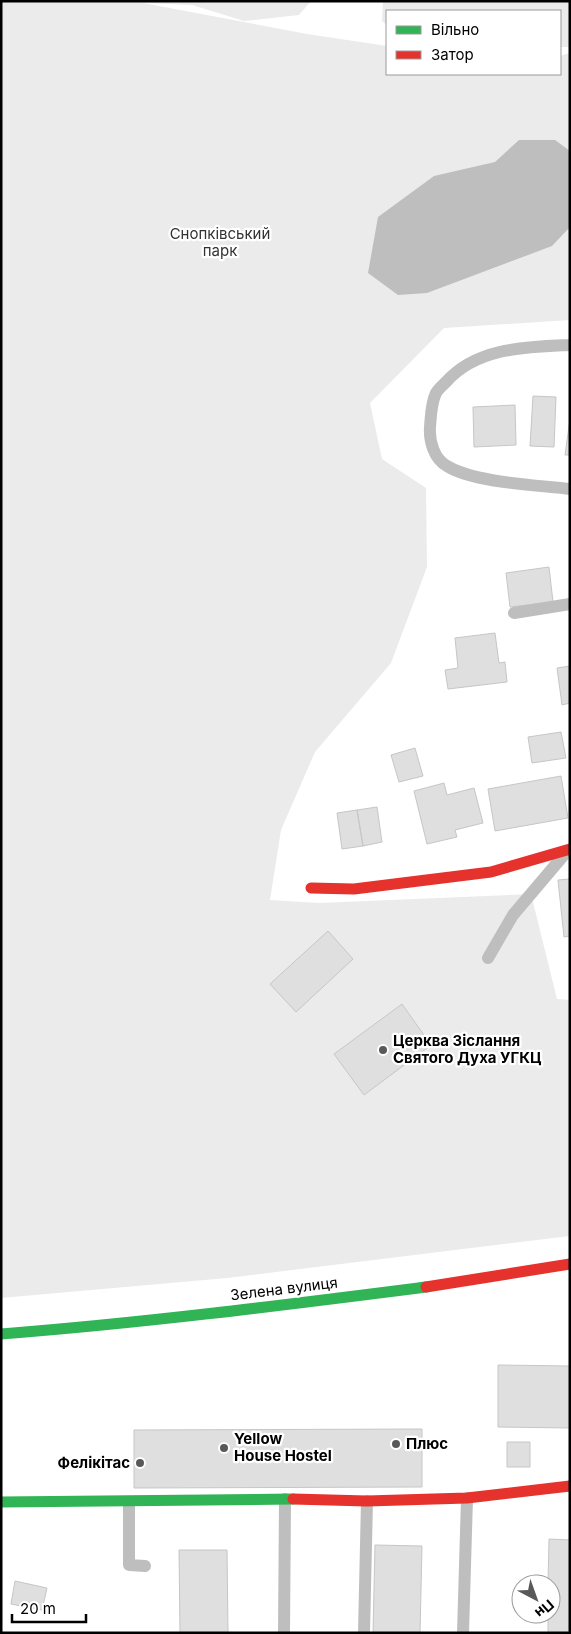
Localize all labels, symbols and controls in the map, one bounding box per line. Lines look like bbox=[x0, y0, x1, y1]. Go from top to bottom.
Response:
legend bbox=[386, 10, 561, 75]
text: Вільно bbox=[431, 20, 479, 39]
text: Затор bbox=[431, 45, 474, 64]
park label: Снопківський парк bbox=[170, 224, 270, 260]
place label: Церква Зіслання Святого Духа УГКЦ bbox=[393, 1031, 542, 1067]
marker: Церква Зіслання Святого Духа УГКЦ bbox=[377, 1044, 389, 1056]
street label: Зелена вулиця bbox=[229, 1273, 339, 1305]
place label: Yellow House Hostel bbox=[234, 1429, 332, 1465]
place label: Плюс bbox=[406, 1434, 448, 1453]
marker: Плюс bbox=[390, 1438, 402, 1450]
marker: Yellow House Hostel bbox=[218, 1442, 230, 1454]
place label: Фелікітас bbox=[58, 1453, 130, 1472]
marker: Фелікітас bbox=[134, 1457, 146, 1469]
north arrow bbox=[511, 1574, 561, 1624]
scale bar bbox=[12, 1592, 86, 1624]
text: Пн bbox=[532, 1596, 558, 1622]
text: 20 m bbox=[20, 1599, 56, 1618]

